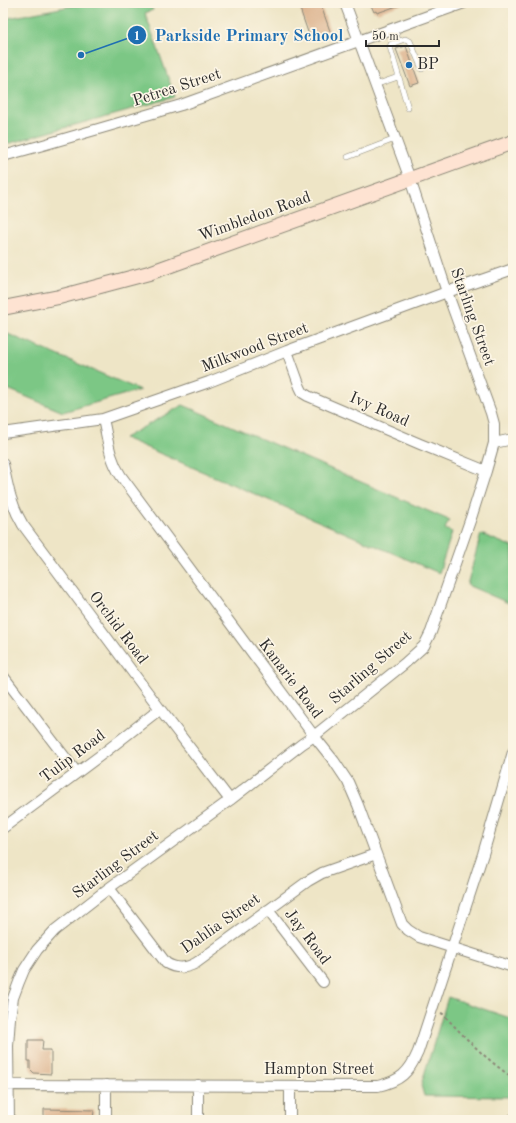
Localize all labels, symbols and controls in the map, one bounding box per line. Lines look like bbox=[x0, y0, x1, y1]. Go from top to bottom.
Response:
callout: Parkside Primary School bbox=[127, 21, 352, 50]
scale bar bbox=[366, 22, 439, 48]
text: Parkside Primary School bbox=[154, 28, 344, 45]
text: 50 m bbox=[372, 30, 399, 43]
text: 1 bbox=[134, 31, 140, 43]
place label: BP bbox=[417, 57, 439, 73]
marker: BP bbox=[404, 60, 414, 70]
street label: Petrea Street bbox=[131, 66, 223, 110]
street label: Wimbledon Road bbox=[197, 189, 313, 245]
street label: Starling Street bbox=[447, 266, 497, 368]
street label: Milkwood Street bbox=[199, 320, 311, 376]
street label: Ivy Road bbox=[347, 390, 411, 430]
street label: Orchid Road bbox=[86, 589, 150, 667]
street label: Starling Street bbox=[327, 628, 415, 708]
street label: Kanarie Road bbox=[255, 636, 325, 722]
street label: Tulip Road bbox=[37, 727, 109, 787]
street label: Starling Street bbox=[70, 827, 162, 902]
street label: Dahlia Street bbox=[179, 891, 264, 957]
street label: Jay Road bbox=[281, 906, 333, 968]
street label: Hampton Street bbox=[264, 1062, 375, 1078]

